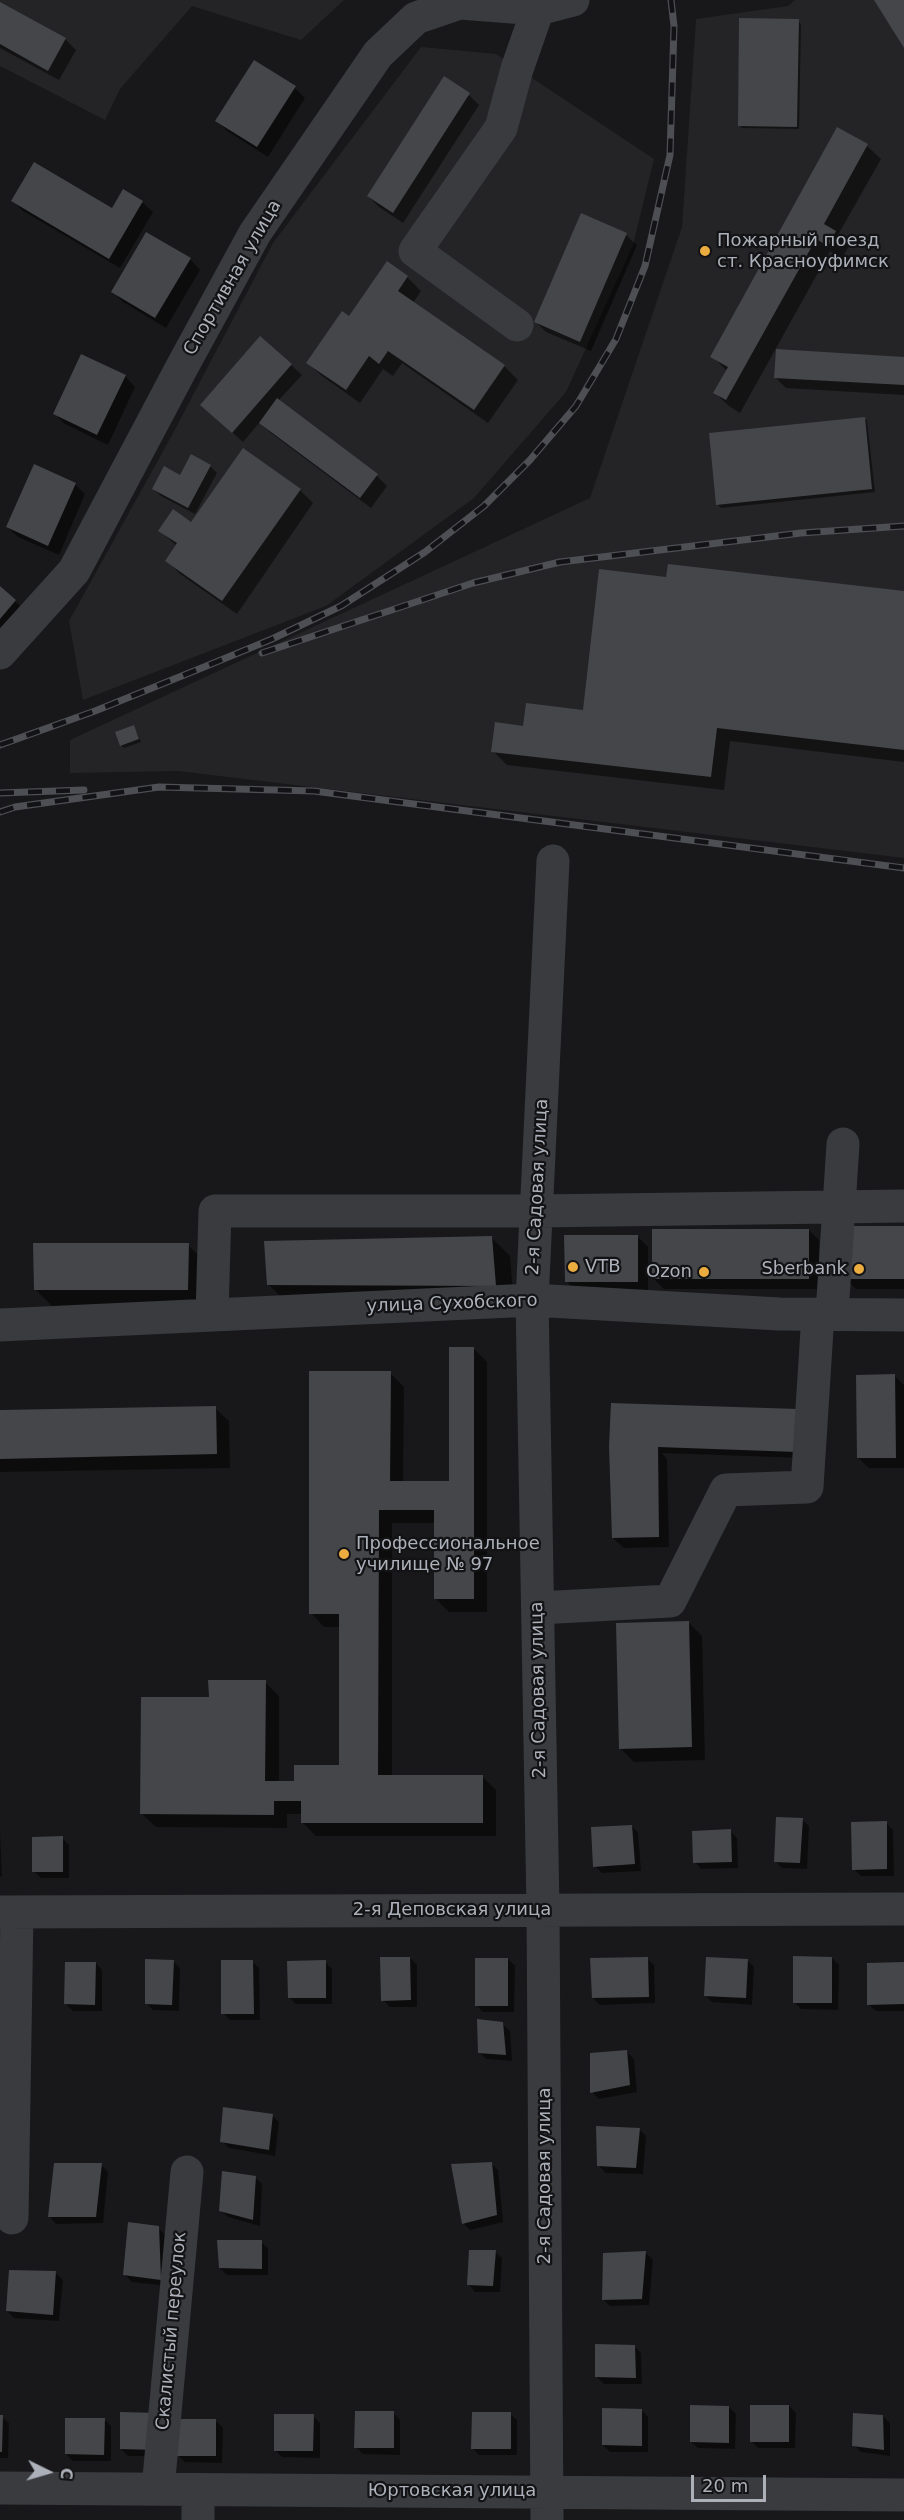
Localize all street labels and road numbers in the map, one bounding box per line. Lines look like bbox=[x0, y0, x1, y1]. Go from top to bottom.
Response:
street label: Спортивная улица bbox=[180, 196, 286, 360]
street label: 2-я Садовая улица bbox=[523, 1098, 553, 1276]
street label: улица Сухобского bbox=[366, 1290, 538, 1318]
street label: 2-я Садовая улица bbox=[527, 1601, 551, 1779]
street label: 2-я Деповская улица bbox=[353, 1899, 551, 1921]
street label: 2-я Садовая улица bbox=[534, 2088, 556, 2264]
street label: Скалистый переулок bbox=[153, 2231, 191, 2431]
street label: Юртовская улица bbox=[368, 2480, 536, 2502]

